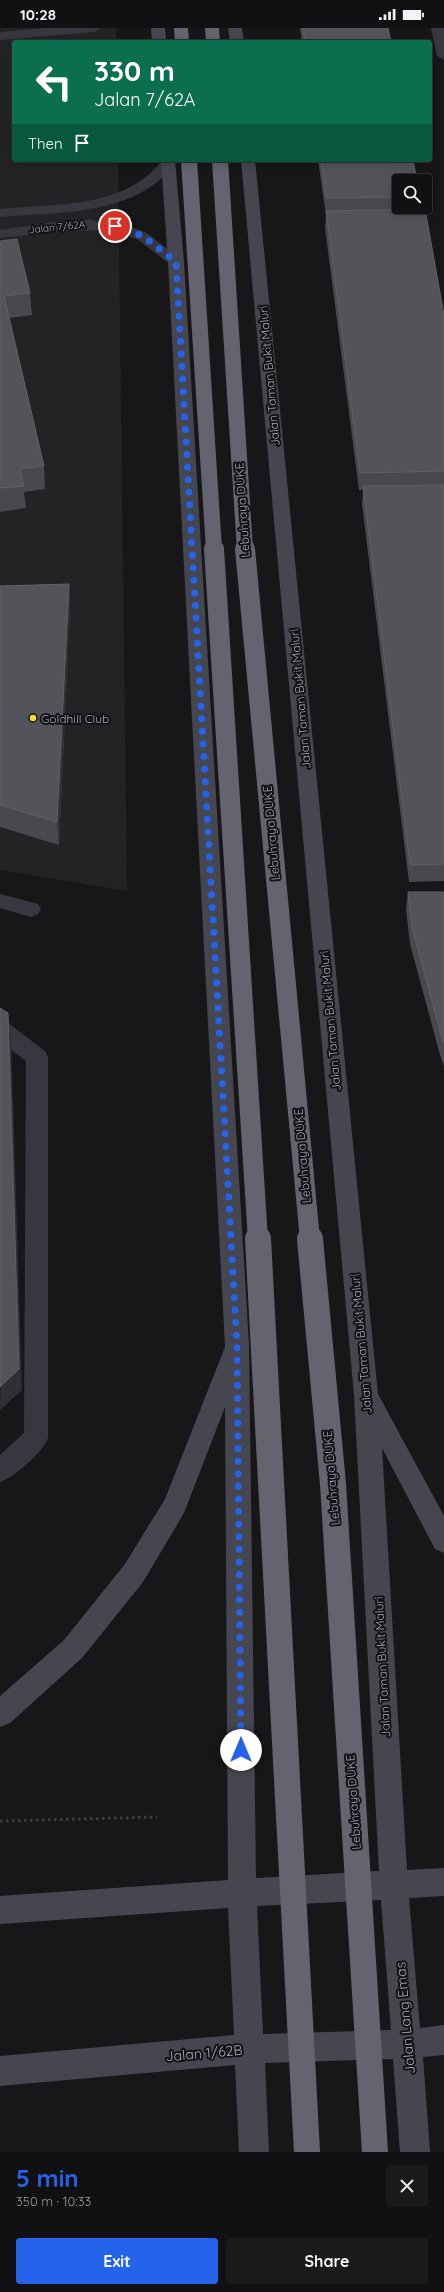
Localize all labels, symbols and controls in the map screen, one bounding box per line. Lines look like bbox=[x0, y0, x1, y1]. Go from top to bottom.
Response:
text: 10:28 bbox=[20, 5, 56, 24]
text: 330 m bbox=[94, 53, 175, 88]
icon: left bbox=[28, 56, 80, 108]
text: Jalan 7/62A bbox=[94, 88, 196, 111]
icon: arrive bbox=[71, 132, 93, 154]
text: Then bbox=[28, 134, 63, 153]
map controls bbox=[392, 174, 432, 214]
button: search bbox=[392, 174, 432, 214]
pin bbox=[98, 209, 132, 243]
icon: arrive bbox=[104, 215, 126, 237]
street label: Jalan 7/62A bbox=[28, 218, 86, 236]
street label: Jalan Taman Bukit Maluri bbox=[255, 305, 283, 447]
street label: Lebuhraya DUKE bbox=[231, 462, 253, 558]
street label: Jalan Taman Bukit Maluri bbox=[286, 628, 314, 770]
place label: Goldhill Club bbox=[41, 711, 109, 726]
marker: Goldhill Club bbox=[28, 713, 38, 723]
street label: Lebuhraya DUKE bbox=[259, 785, 283, 881]
street label: Jalan Taman Bukit Maluri bbox=[316, 950, 344, 1092]
street label: Lebuhraya DUKE bbox=[290, 1108, 314, 1204]
street label: Jalan Taman Bukit Maluri bbox=[347, 1273, 375, 1415]
street label: Lebuhraya DUKE bbox=[319, 1430, 343, 1526]
street label: Jalan Taman Bukit Maluri bbox=[371, 1596, 393, 1738]
position arrow bbox=[220, 1729, 262, 1771]
street label: Lebuhraya DUKE bbox=[342, 1754, 364, 1850]
street label: Jalan Lang Emas bbox=[391, 1961, 419, 2075]
street label: Jalan 1/62B bbox=[165, 2041, 243, 2065]
text: 5 min bbox=[16, 2163, 79, 2193]
button: close bbox=[386, 2165, 428, 2207]
text: 350 m · 10:33 bbox=[16, 2193, 91, 2209]
button: Exit bbox=[16, 2238, 218, 2284]
button: Share bbox=[226, 2238, 428, 2284]

